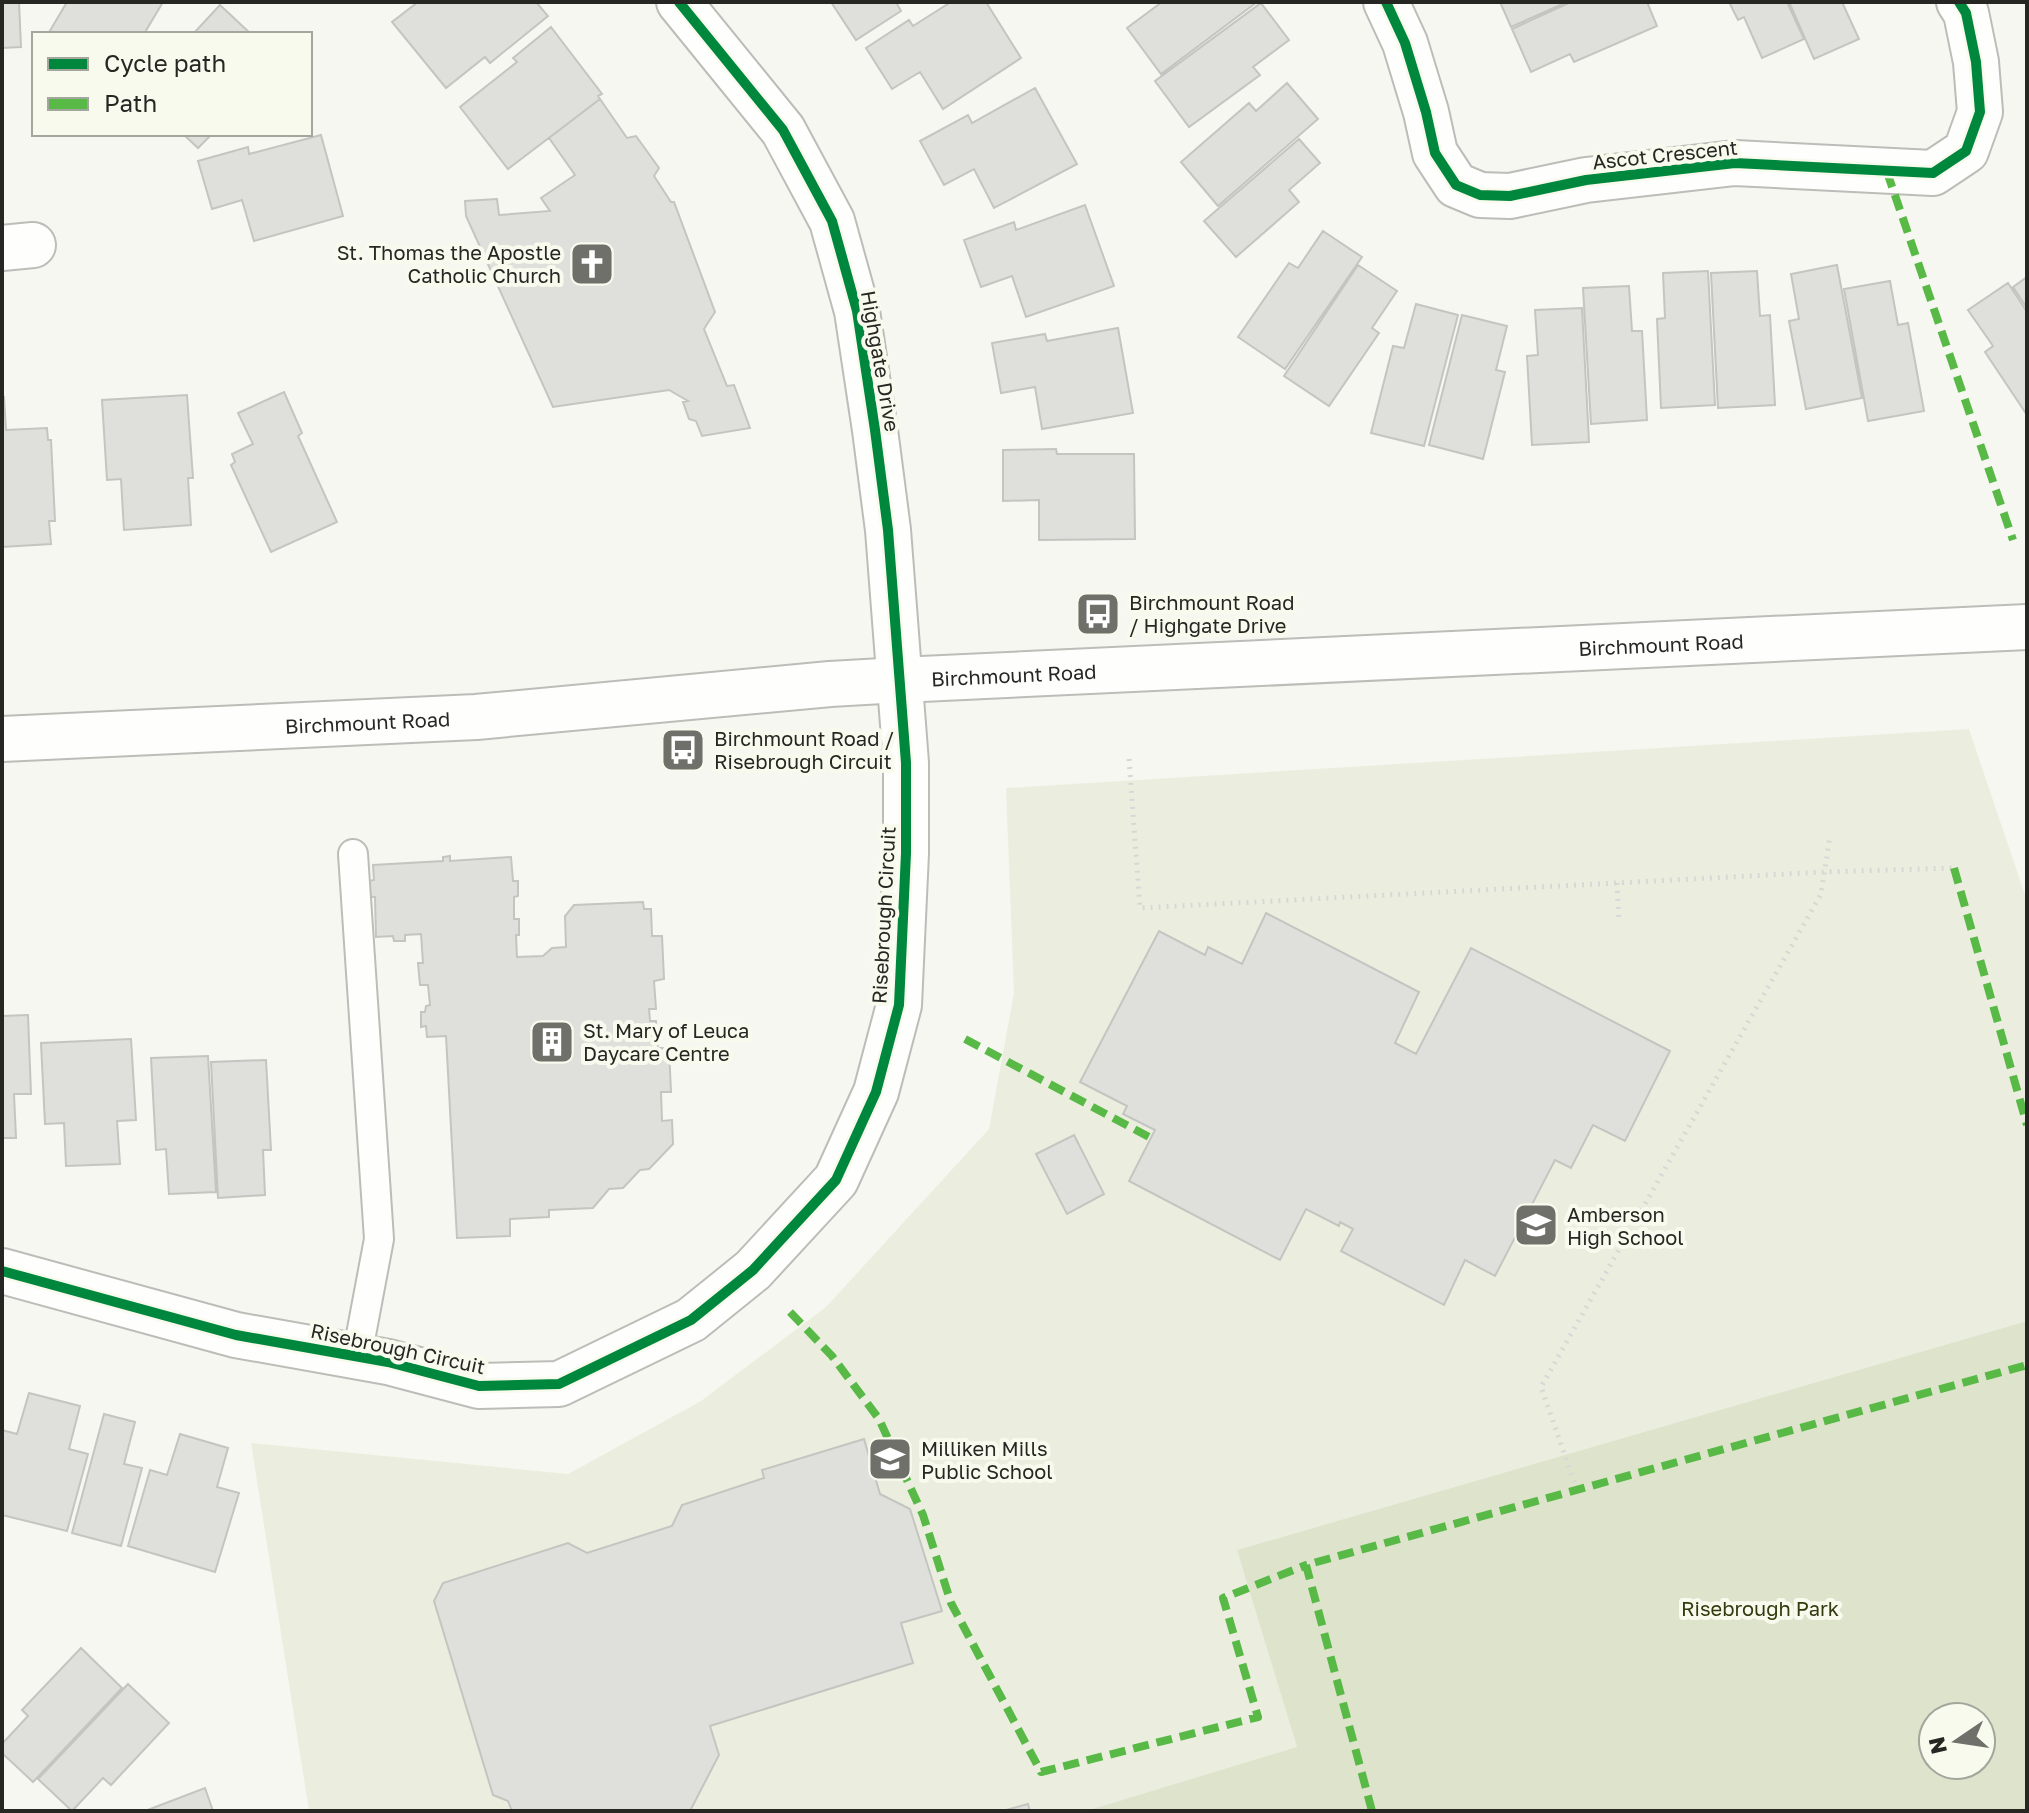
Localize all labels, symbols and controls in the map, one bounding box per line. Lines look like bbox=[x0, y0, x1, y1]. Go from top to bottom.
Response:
legend bbox=[32, 32, 312, 136]
text: Cycle path bbox=[104, 48, 226, 77]
text: Path bbox=[104, 88, 157, 117]
street label: Ascot Crescent bbox=[1591, 134, 1739, 174]
place label: St. Thomas the Apostle Catholic Church bbox=[337, 240, 561, 287]
church icon: St. Thomas the Apostle Catholic Church bbox=[568, 240, 616, 288]
street label: Highgate Drive bbox=[857, 289, 905, 433]
bus stop icon: Birchmount Road / Highgate Drive bbox=[1074, 590, 1122, 638]
place label: Birchmount Road / Highgate Drive bbox=[1129, 590, 1294, 637]
street label: Birchmount Road bbox=[1578, 628, 1744, 660]
street label: Birchmount Road bbox=[930, 659, 1097, 691]
street label: Birchmount Road bbox=[284, 706, 451, 738]
bus stop icon: Birchmount Road / Risebrough Circuit bbox=[659, 726, 707, 774]
place label: Birchmount Road / Risebrough Circuit bbox=[714, 726, 894, 773]
street label: Risebrough Circuit bbox=[866, 826, 900, 1004]
building icon: St. Mary of Leuca Daycare Centre bbox=[528, 1018, 576, 1066]
place label: St. Mary of Leuca Daycare Centre bbox=[583, 1018, 749, 1065]
school or university icon: Amberson High School bbox=[1512, 1201, 1560, 1249]
place label: Amberson High School bbox=[1567, 1202, 1684, 1249]
street label: Risebrough Circuit bbox=[309, 1318, 487, 1378]
school or university icon: Milliken Mills Public School bbox=[866, 1435, 914, 1483]
place label: Milliken Mills Public School bbox=[921, 1436, 1053, 1483]
park label: Risebrough Park bbox=[1681, 1596, 1839, 1620]
north arrow bbox=[1917, 1701, 1997, 1781]
text: N bbox=[1922, 1734, 1952, 1757]

